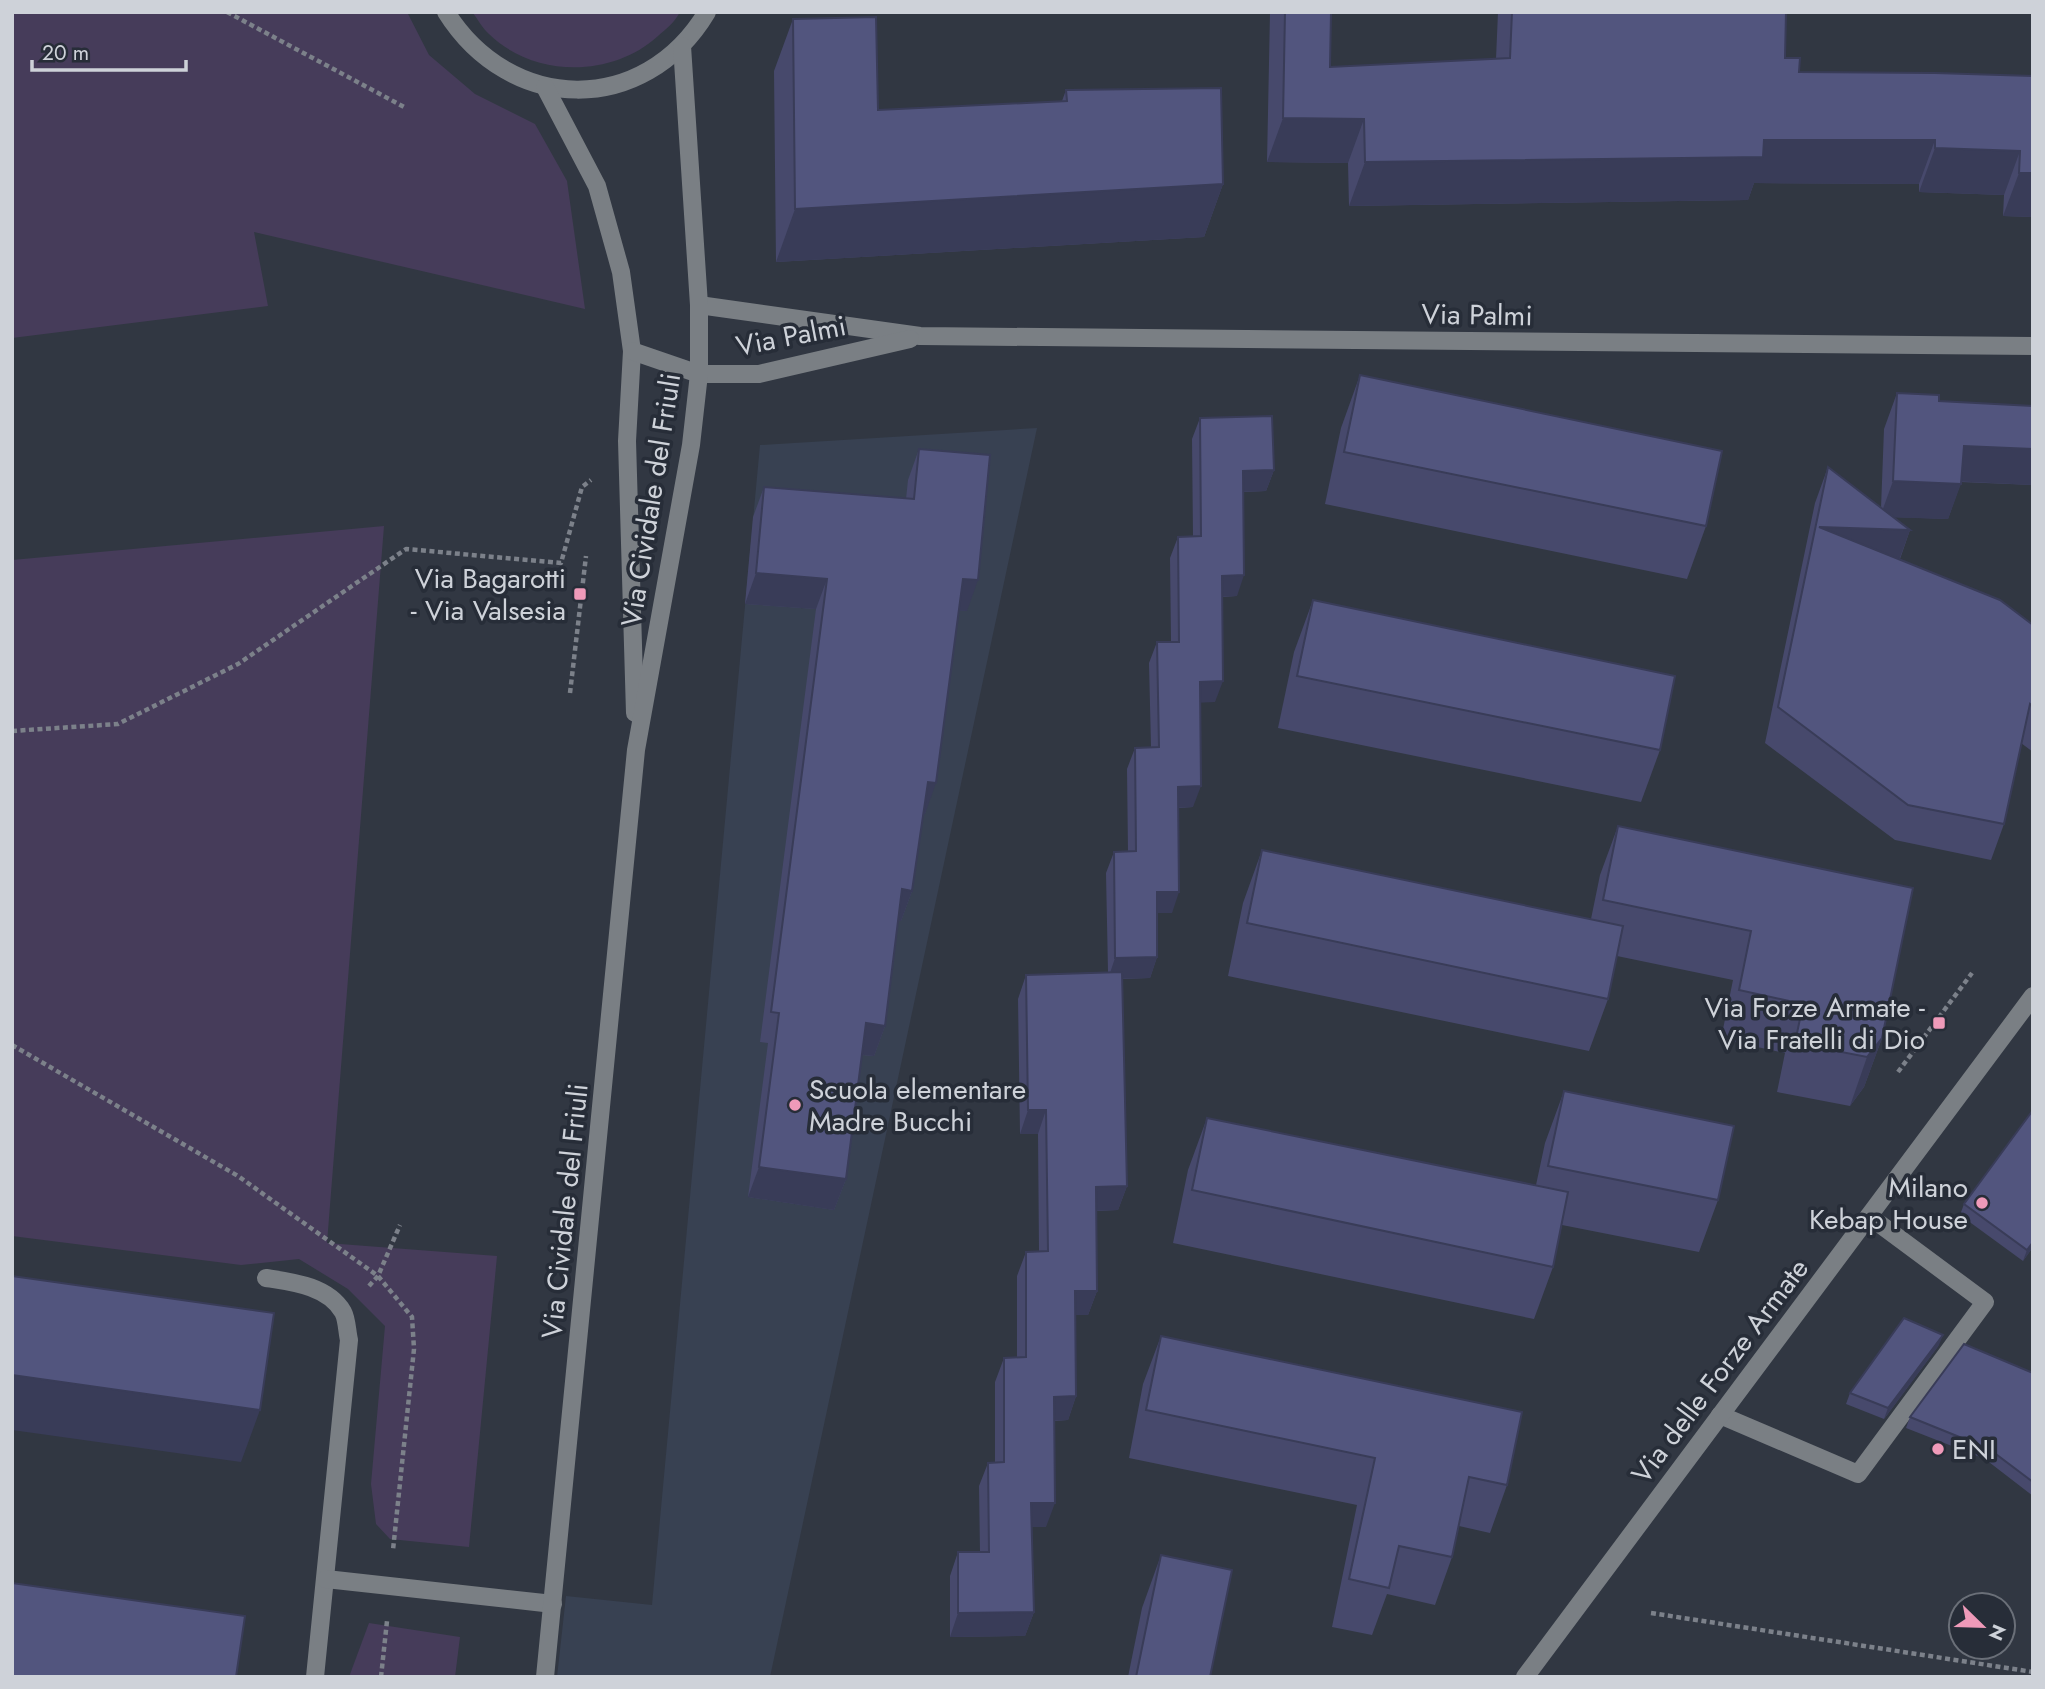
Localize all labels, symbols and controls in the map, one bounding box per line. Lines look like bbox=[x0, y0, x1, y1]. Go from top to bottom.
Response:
scale bar bbox=[32, 28, 186, 72]
text: 20 m bbox=[42, 38, 89, 68]
street label: Via Palmi bbox=[1421, 294, 1533, 336]
street label: Via Palmi bbox=[733, 305, 849, 367]
street label: Via Cividale del Friuli bbox=[611, 370, 691, 630]
place label: Via Bagarotti - Via Valsesia bbox=[411, 558, 566, 631]
marker: Via Bagarotti - Via Valsesia bbox=[572, 586, 588, 602]
place label: Via Forze Armate - Via Fratelli di Dio bbox=[1704, 987, 1925, 1060]
marker: Via Forze Armate - Via Fratelli di Dio bbox=[1931, 1015, 1947, 1031]
place label: Scuola elementare Madre Bucchi bbox=[809, 1069, 1026, 1142]
street label: Via Cividale del Friuli bbox=[531, 1081, 599, 1341]
marker: Scuola elementare Madre Bucchi bbox=[787, 1097, 803, 1113]
place label: Milano Kebap House bbox=[1809, 1167, 1968, 1240]
marker: Milano Kebap House bbox=[1974, 1195, 1990, 1211]
street label: Via delle Forze Armate bbox=[1622, 1250, 1818, 1492]
place label: ENI bbox=[1952, 1429, 1996, 1470]
marker: ENI bbox=[1930, 1441, 1946, 1457]
north arrow bbox=[1947, 1591, 2017, 1661]
text: N bbox=[1982, 1620, 2013, 1645]

